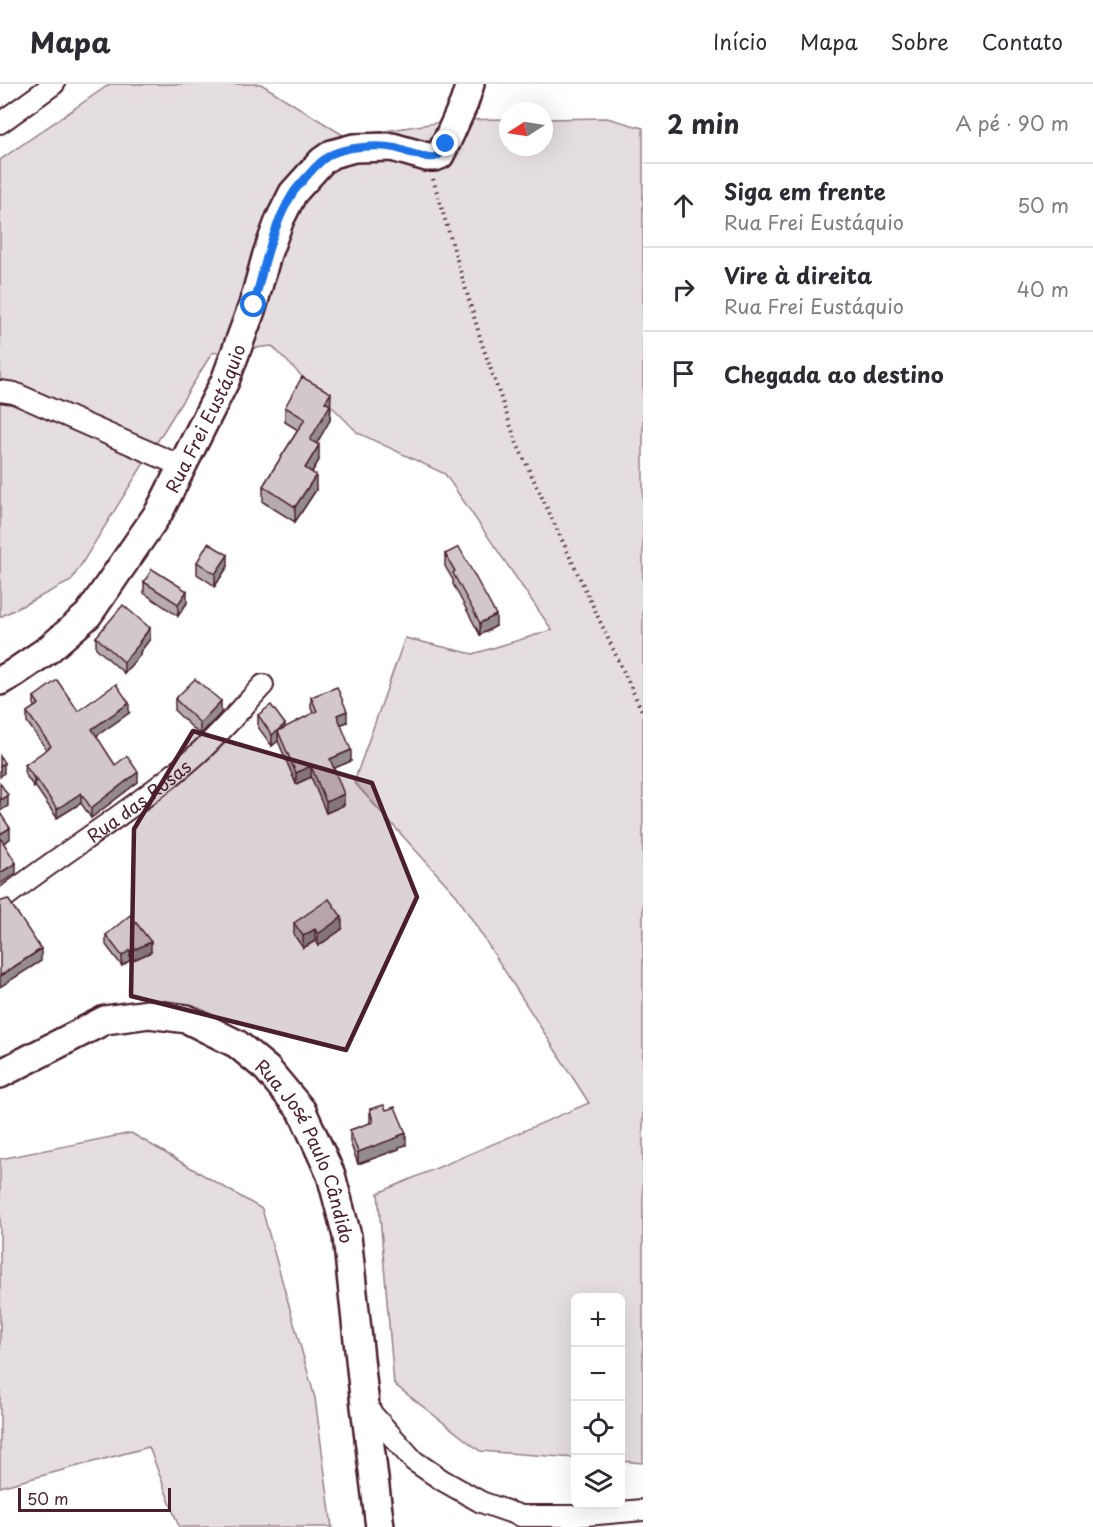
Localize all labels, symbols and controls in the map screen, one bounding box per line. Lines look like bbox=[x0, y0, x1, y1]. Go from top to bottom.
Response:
text: Mapa bbox=[30, 20, 111, 63]
text: Início bbox=[713, 25, 767, 57]
text: Mapa bbox=[800, 25, 858, 57]
text: Sobre bbox=[891, 25, 949, 57]
text: Contato bbox=[982, 25, 1063, 57]
north arrow bbox=[499, 102, 553, 156]
text: 2 min bbox=[667, 104, 740, 143]
text: A pé · 90 m bbox=[955, 108, 1069, 138]
route end bbox=[432, 130, 458, 156]
text: Siga em frente bbox=[724, 174, 886, 207]
icon: ahead bbox=[667, 189, 700, 222]
text: 50 m bbox=[1017, 190, 1069, 220]
text: Rua Frei Eustáquio bbox=[724, 207, 904, 237]
text: Vire à direita bbox=[724, 258, 872, 291]
icon: right bbox=[667, 273, 700, 306]
text: 40 m bbox=[1017, 274, 1069, 304]
route start bbox=[240, 291, 266, 317]
text: Rua Frei Eustáquio bbox=[724, 291, 904, 321]
street label: Rua Frei Eustáquio bbox=[158, 340, 251, 497]
icon: arrive bbox=[667, 357, 700, 390]
text: Chegada ao destino bbox=[724, 357, 944, 390]
street label: Rua das Rosas bbox=[81, 752, 196, 848]
street label: Rua José Paulo Cândido bbox=[250, 1052, 361, 1244]
map controls bbox=[571, 1293, 625, 1509]
button: + bbox=[571, 1293, 625, 1347]
button: − bbox=[571, 1347, 625, 1401]
button: locate bbox=[571, 1401, 625, 1455]
button: layers bbox=[571, 1455, 625, 1509]
scale bar bbox=[18, 1485, 171, 1512]
text: 50 m bbox=[27, 1486, 68, 1510]

